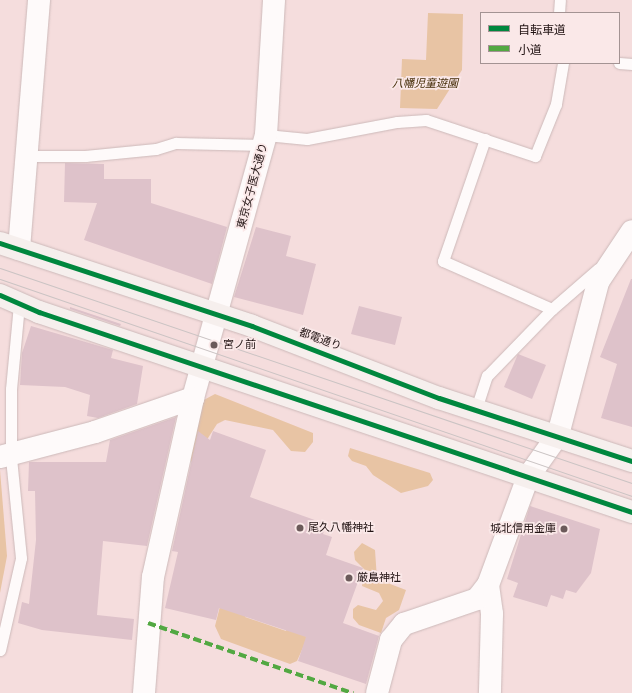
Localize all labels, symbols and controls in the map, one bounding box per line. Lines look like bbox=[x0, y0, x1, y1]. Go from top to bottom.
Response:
legend bbox=[480, 12, 620, 64]
text: 自転車道 bbox=[518, 23, 566, 37]
text: 小道 bbox=[518, 43, 542, 57]
park label: 八幡児童遊園 bbox=[392, 77, 458, 91]
street label: 東京女子医大通り bbox=[235, 142, 271, 230]
street label: 都電通り bbox=[297, 326, 343, 354]
place label: 宮ノ前 bbox=[223, 338, 256, 352]
marker: 宮ノ前 bbox=[208, 339, 220, 351]
place label: 尾久八幡神社 bbox=[308, 521, 374, 535]
place label: 城北信用金庫 bbox=[490, 522, 556, 536]
marker: 尾久八幡神社 bbox=[295, 523, 305, 533]
marker: 城北信用金庫 bbox=[559, 524, 569, 534]
place label: 厳島神社 bbox=[357, 571, 401, 585]
marker: 厳島神社 bbox=[344, 573, 354, 583]

